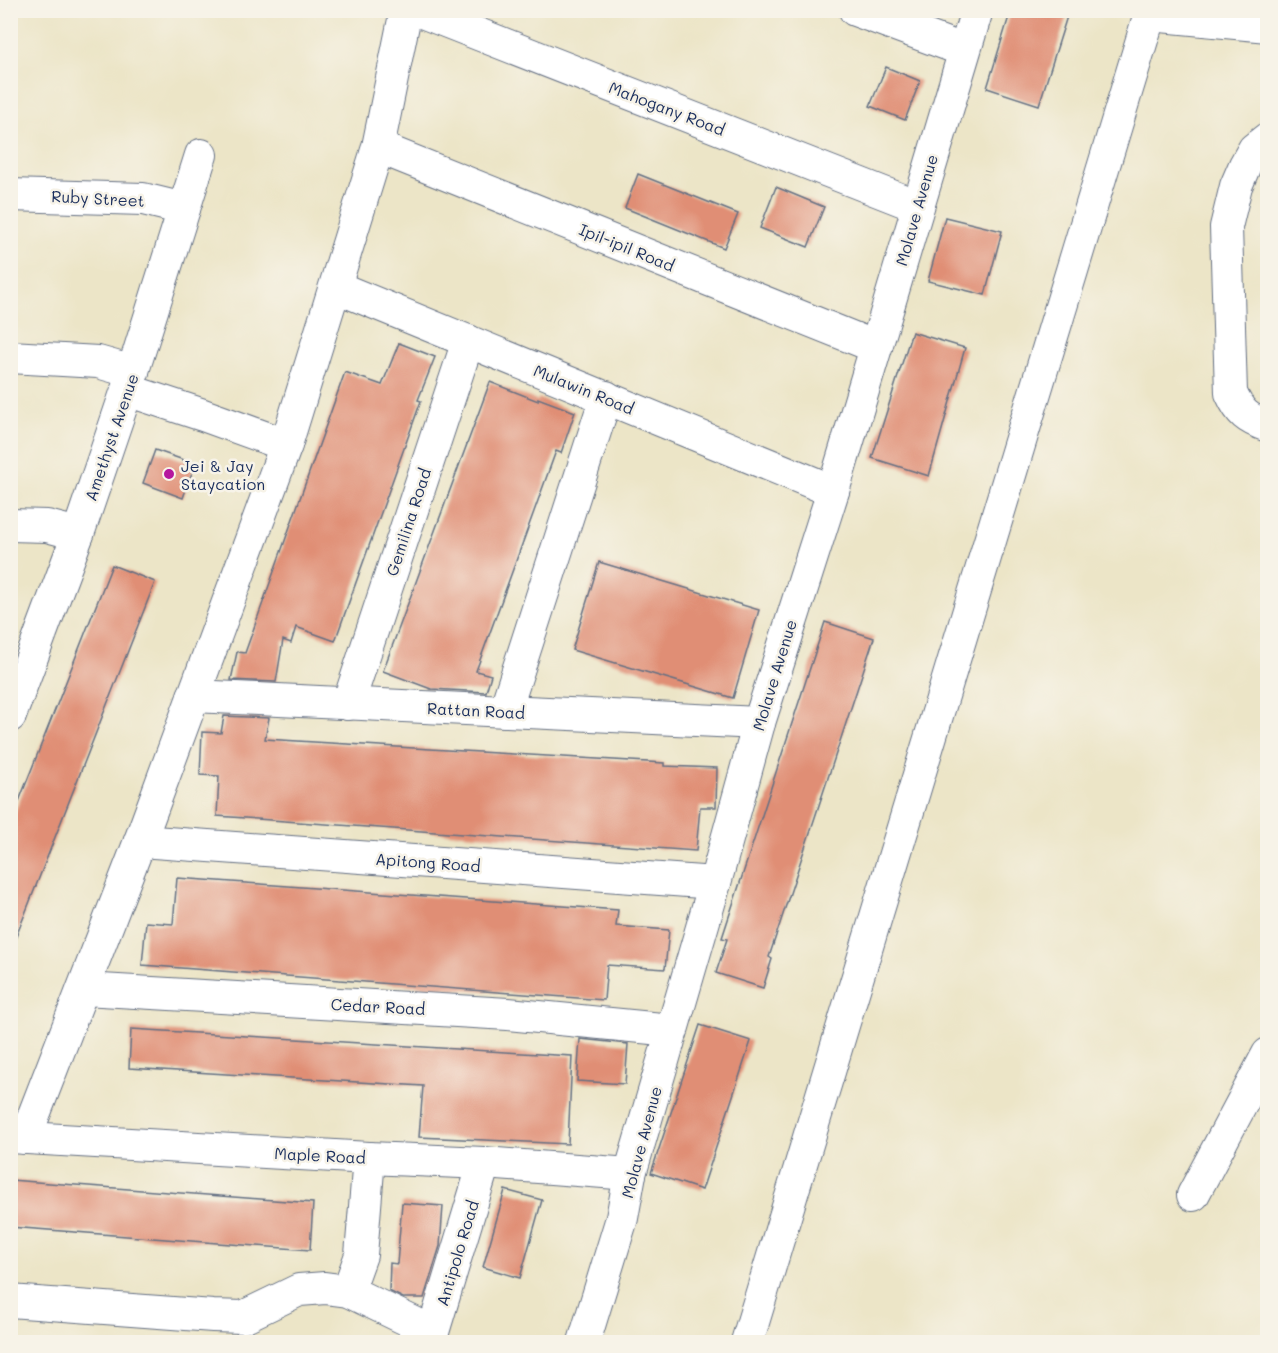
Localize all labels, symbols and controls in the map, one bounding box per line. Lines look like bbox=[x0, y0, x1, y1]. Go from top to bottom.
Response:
street label: Mahogany Road bbox=[606, 76, 728, 140]
street label: Molave Avenue bbox=[890, 152, 942, 268]
street label: Ruby Street bbox=[51, 185, 145, 211]
street label: Ipil-ipil Road bbox=[576, 218, 678, 276]
street label: Mulawin Road bbox=[531, 359, 637, 419]
street label: Amethyst Avenue bbox=[79, 370, 143, 504]
place label: Jei & Jay Staycation bbox=[181, 455, 265, 494]
street label: Gemilina Road bbox=[381, 465, 435, 579]
marker: Jei & Jay Staycation bbox=[162, 467, 176, 481]
street label: Molave Avenue bbox=[747, 617, 801, 733]
street label: Rattan Road bbox=[426, 697, 526, 723]
street label: Apitong Road bbox=[375, 848, 481, 876]
street label: Cedar Road bbox=[330, 993, 426, 1019]
street label: Molave Avenue bbox=[616, 1084, 666, 1200]
street label: Maple Road bbox=[274, 1142, 366, 1168]
street label: Antipolo Road bbox=[431, 1197, 483, 1309]

